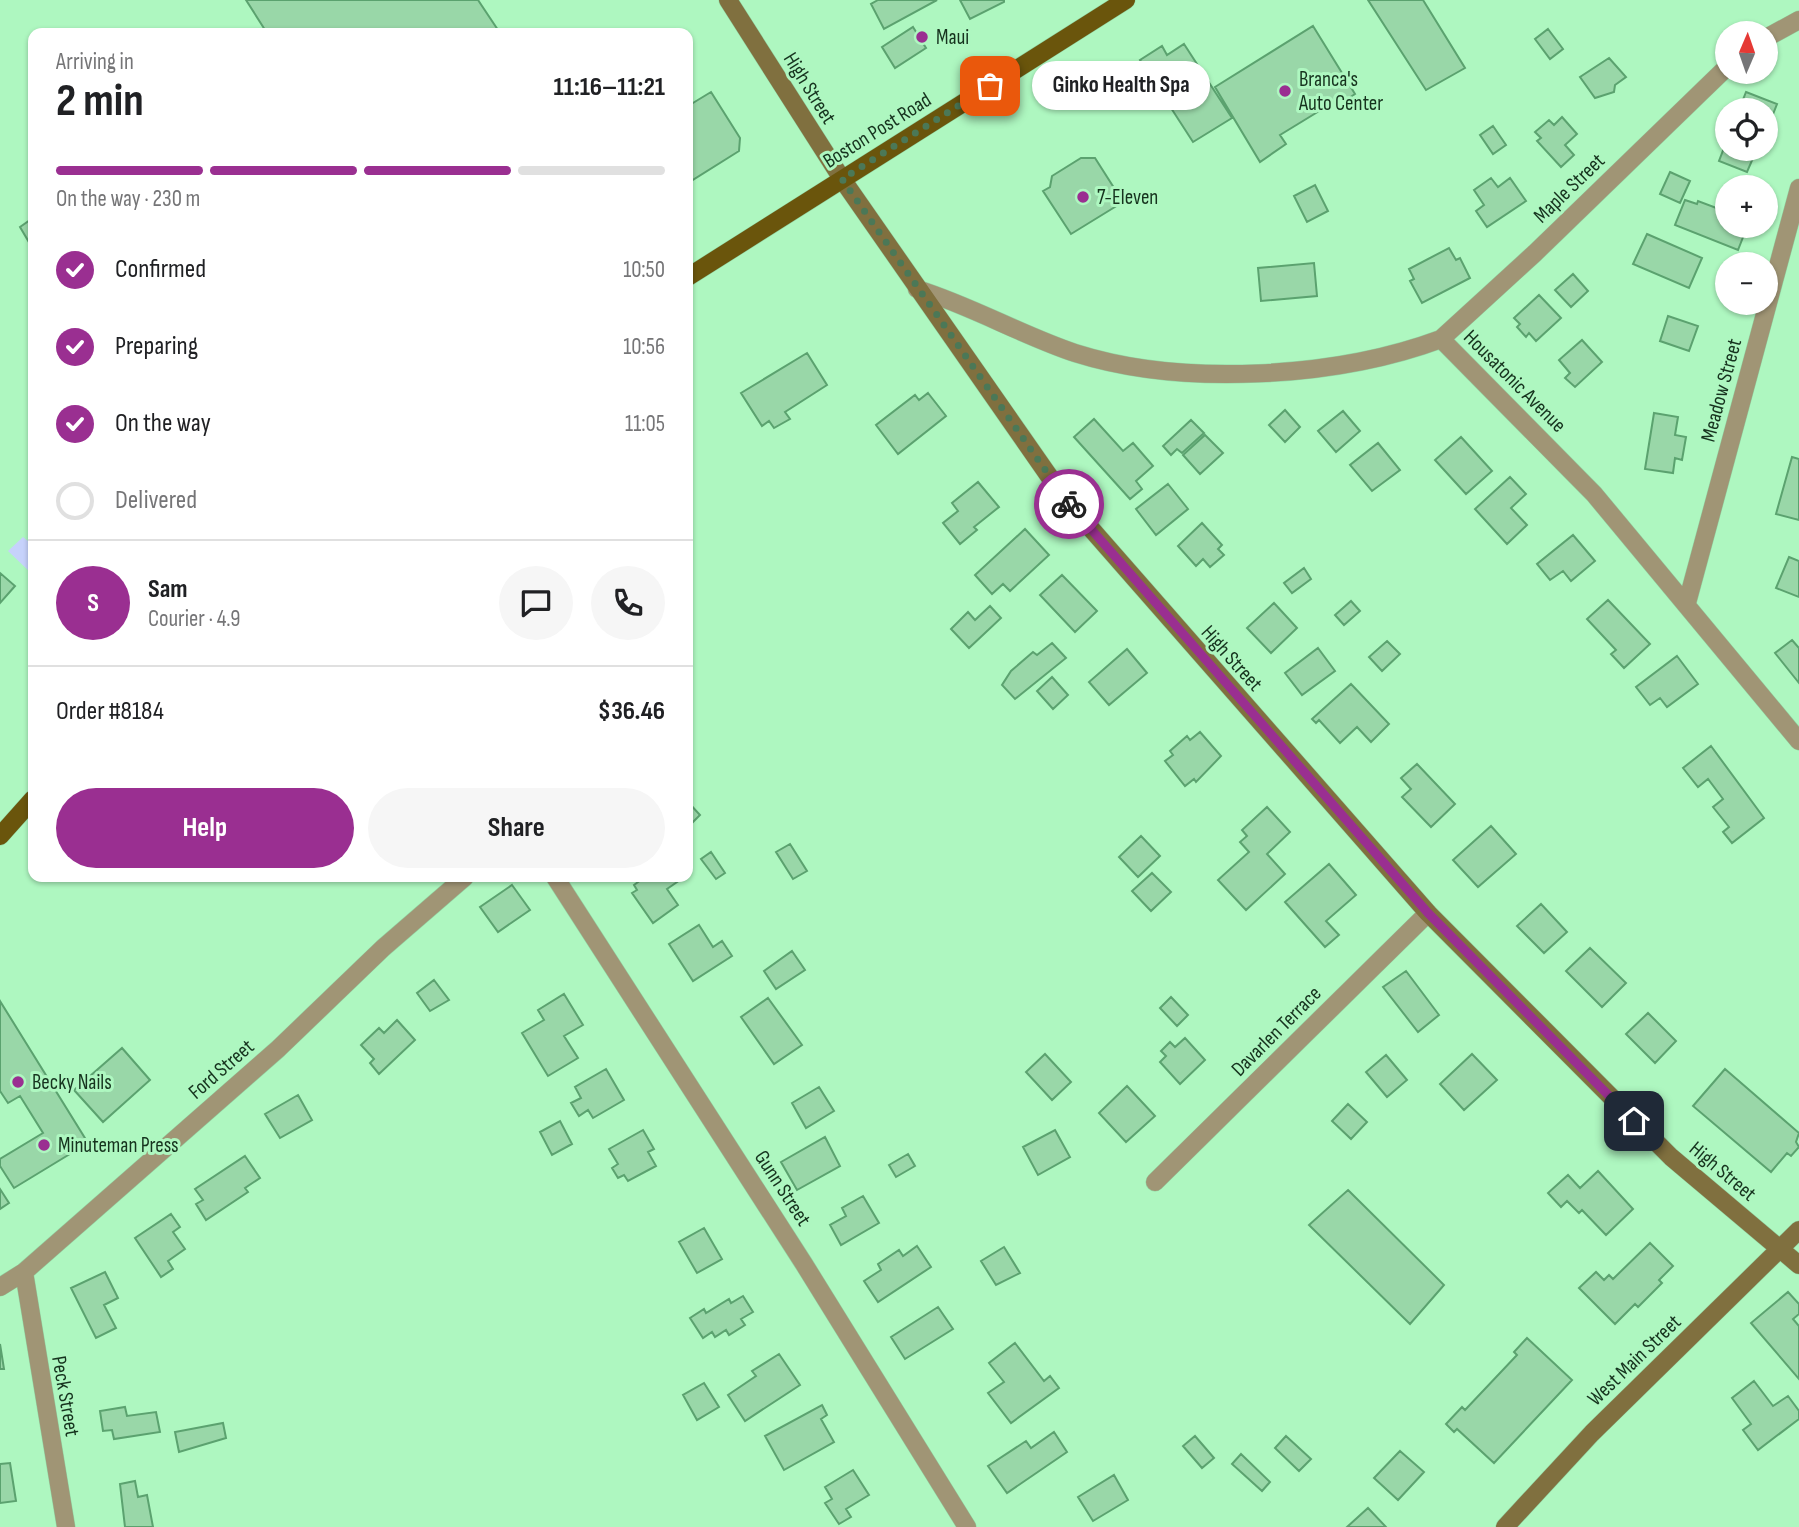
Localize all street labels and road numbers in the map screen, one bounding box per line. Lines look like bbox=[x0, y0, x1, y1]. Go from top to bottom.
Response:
street label: High Street bbox=[778, 48, 841, 129]
street label: Boston Post Road bbox=[819, 87, 936, 174]
street label: Maple Street bbox=[1529, 148, 1610, 228]
street label: Housatonic Avenue bbox=[1458, 325, 1571, 438]
street label: Meadow Street bbox=[1696, 336, 1747, 444]
street label: High Street bbox=[1196, 620, 1268, 696]
street label: Davarlen Terrace bbox=[1226, 981, 1327, 1082]
street label: Ford Street bbox=[184, 1034, 259, 1105]
street label: High Street bbox=[1684, 1136, 1761, 1207]
street label: Gunn Street bbox=[749, 1146, 816, 1231]
street label: West Main Street bbox=[1582, 1310, 1686, 1411]
street label: Peck Street bbox=[46, 1354, 85, 1438]

